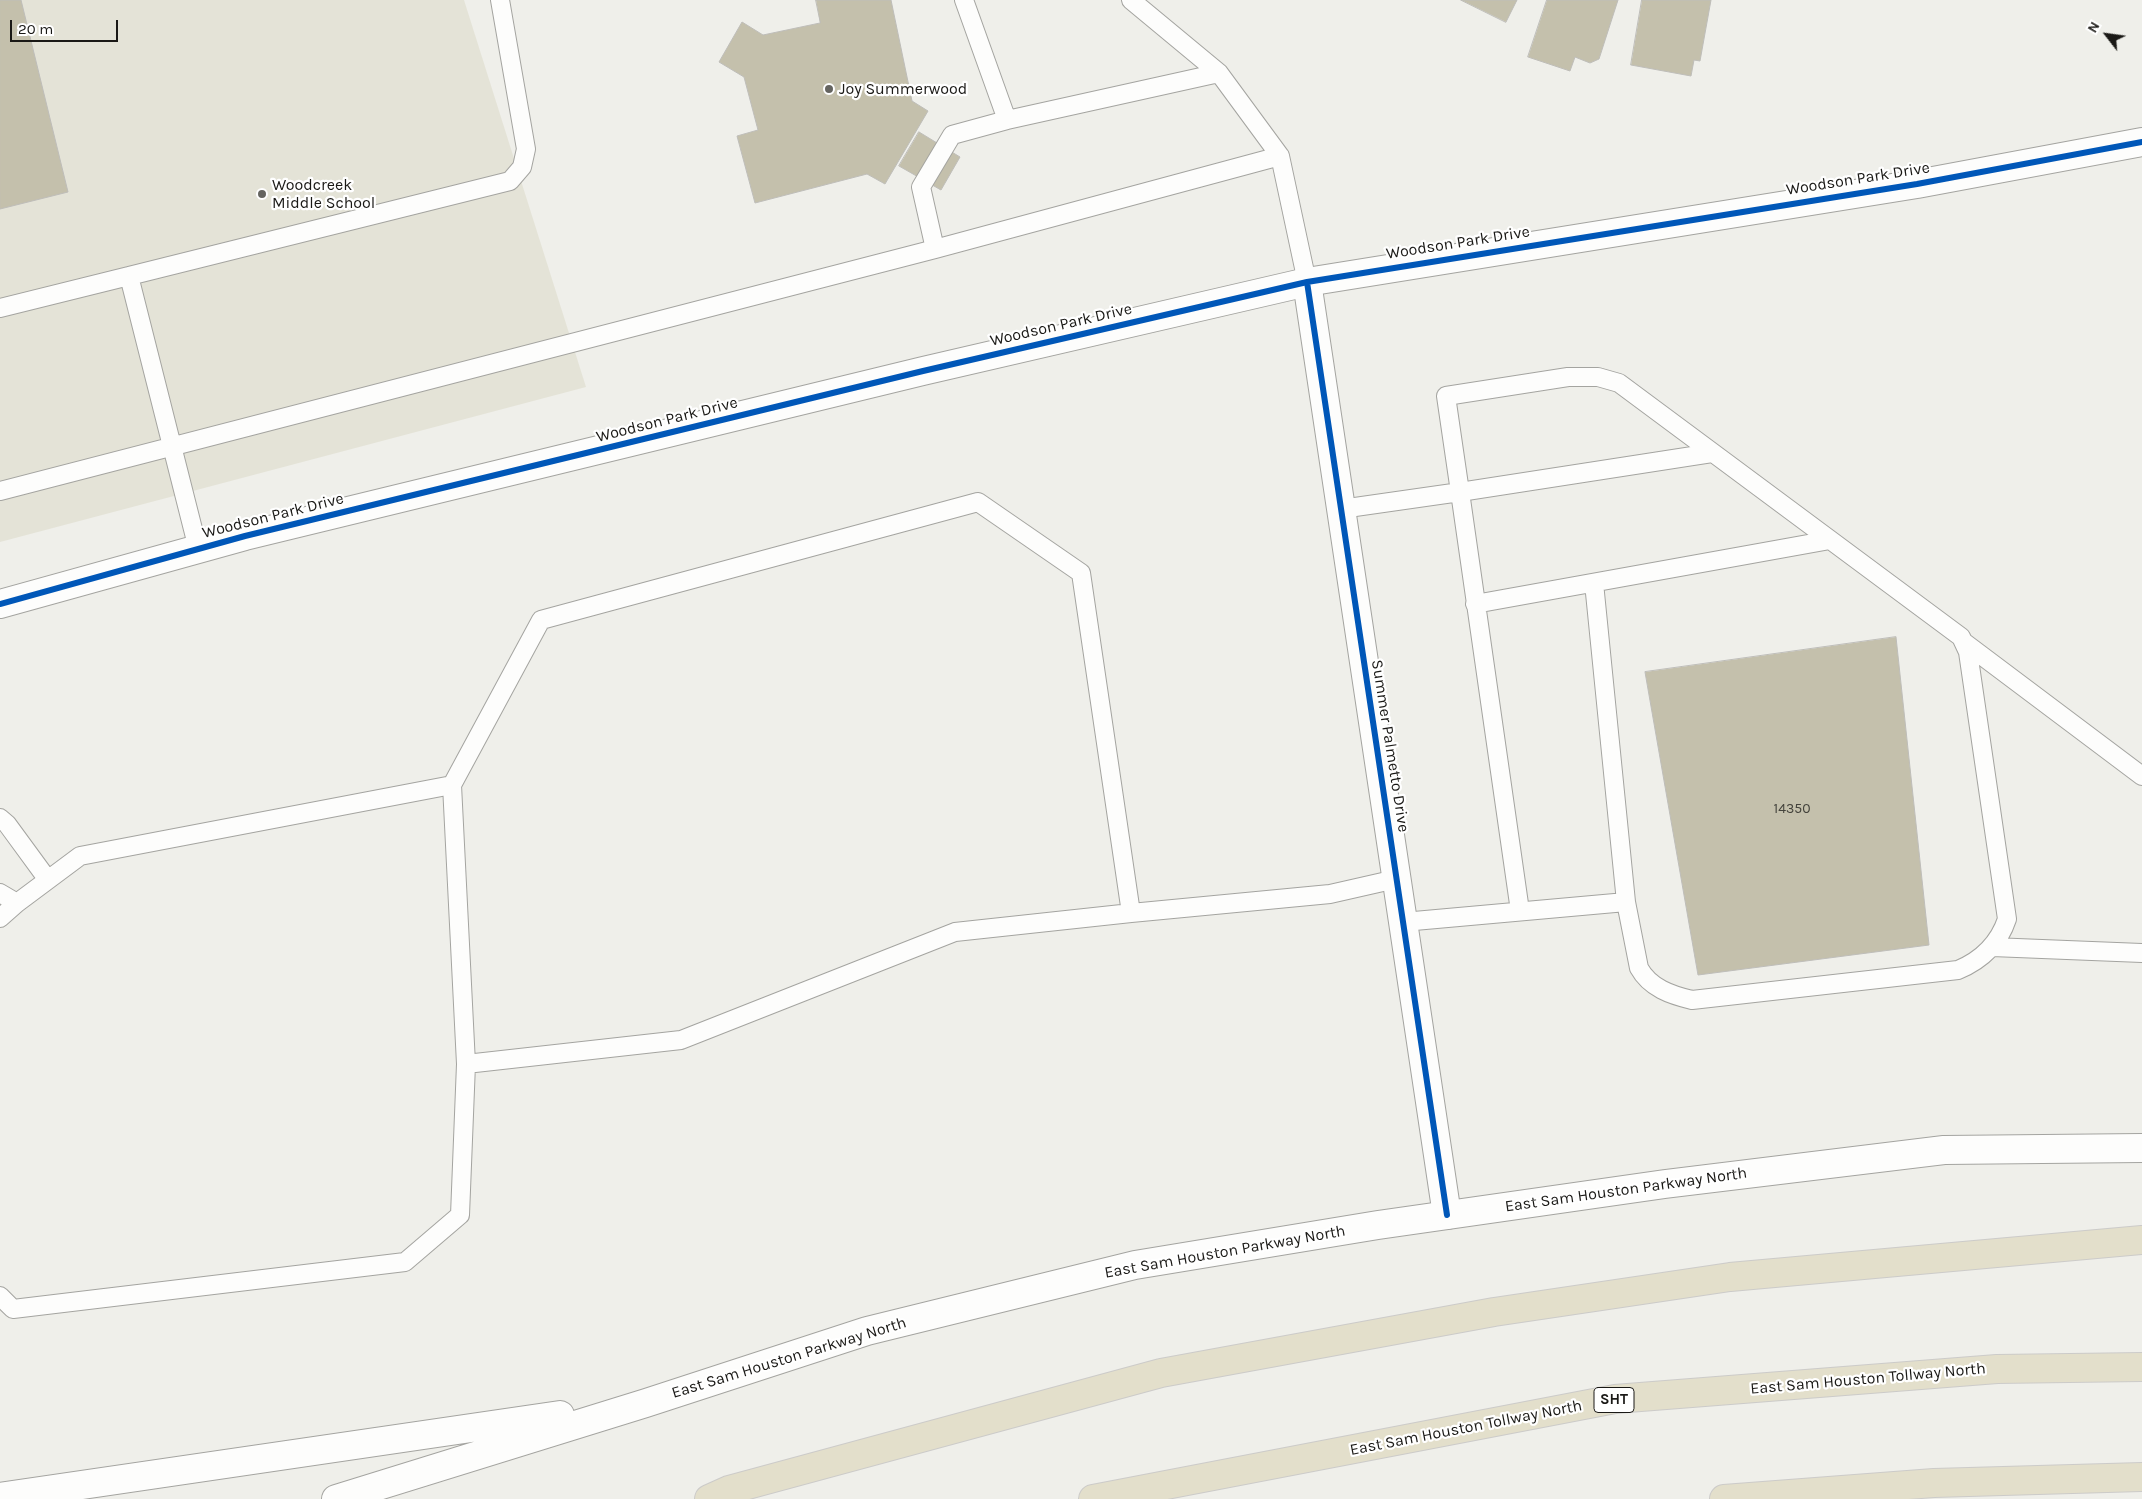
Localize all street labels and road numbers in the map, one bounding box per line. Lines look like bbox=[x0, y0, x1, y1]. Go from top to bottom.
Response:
street label: Woodson Park Drive bbox=[1785, 158, 1931, 200]
street label: Woodson Park Drive bbox=[1385, 222, 1531, 264]
street label: Woodson Park Drive bbox=[988, 299, 1134, 351]
street label: Woodson Park Drive bbox=[594, 393, 740, 447]
street label: Woodson Park Drive bbox=[200, 489, 346, 543]
street label: Summer Palmetto Drive bbox=[1367, 658, 1413, 834]
street label: East Sam Houston Parkway North bbox=[1504, 1163, 1748, 1217]
street label: East Sam Houston Parkway North bbox=[1103, 1221, 1347, 1283]
street label: East Sam Houston Parkway North bbox=[669, 1313, 909, 1403]
street label: East Sam Houston Tollway North bbox=[1749, 1359, 1987, 1399]
road number: SHT bbox=[1594, 1388, 1634, 1412]
street label: East Sam Houston Tollway North bbox=[1348, 1396, 1584, 1460]

